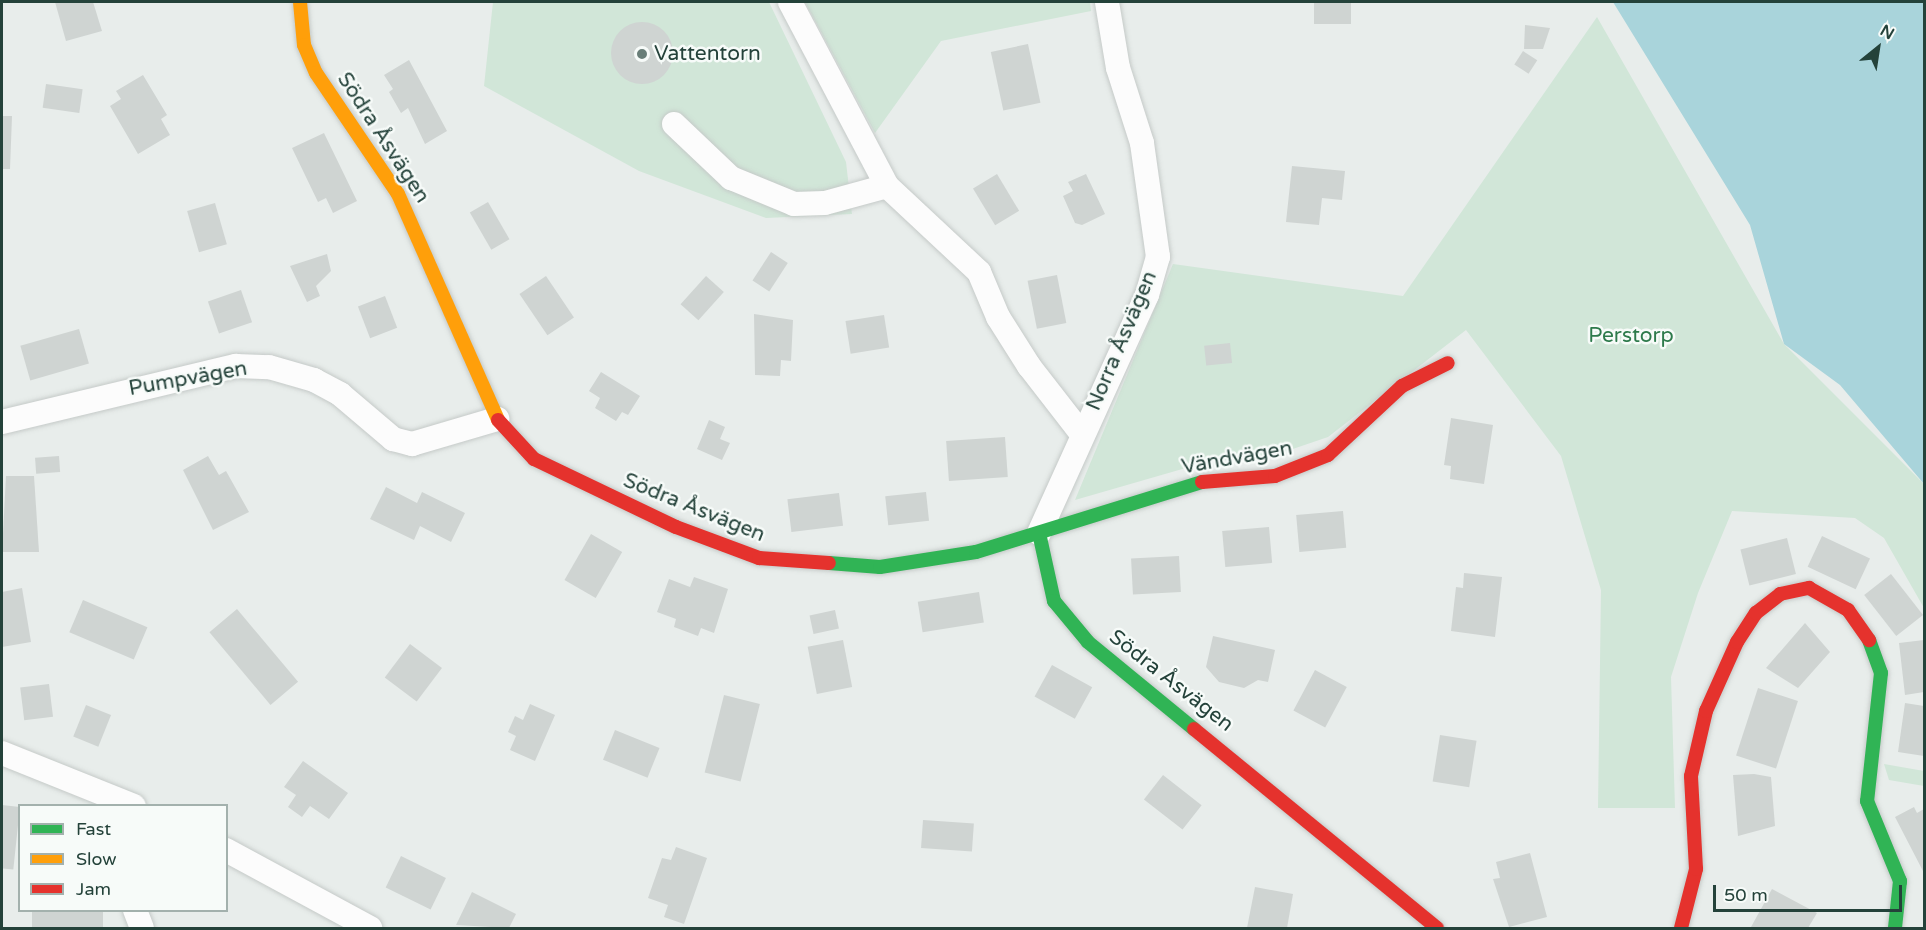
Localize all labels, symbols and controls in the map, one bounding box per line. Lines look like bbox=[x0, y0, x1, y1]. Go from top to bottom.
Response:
north arrow bbox=[1848, 18, 1908, 78]
text: N bbox=[1876, 21, 1898, 44]
place label: Vattentorn bbox=[654, 41, 761, 67]
marker: Vattentorn bbox=[635, 47, 649, 61]
street label: Södra Åsvägen bbox=[331, 68, 435, 208]
street label: Norra Åsvägen bbox=[1081, 267, 1163, 415]
park label: Perstorp bbox=[1588, 323, 1674, 349]
street label: Pumpvägen bbox=[127, 356, 249, 402]
street label: Vändvägen bbox=[1180, 436, 1294, 480]
street label: Södra Åsvägen bbox=[619, 468, 769, 548]
street label: Södra Åsvägen bbox=[1104, 625, 1238, 737]
legend bbox=[18, 804, 228, 912]
text: Fast bbox=[76, 818, 111, 840]
text: Slow bbox=[76, 848, 117, 870]
scale bar bbox=[1716, 873, 1905, 911]
text: Jam bbox=[76, 878, 111, 900]
text: 50 m bbox=[1724, 884, 1768, 906]

